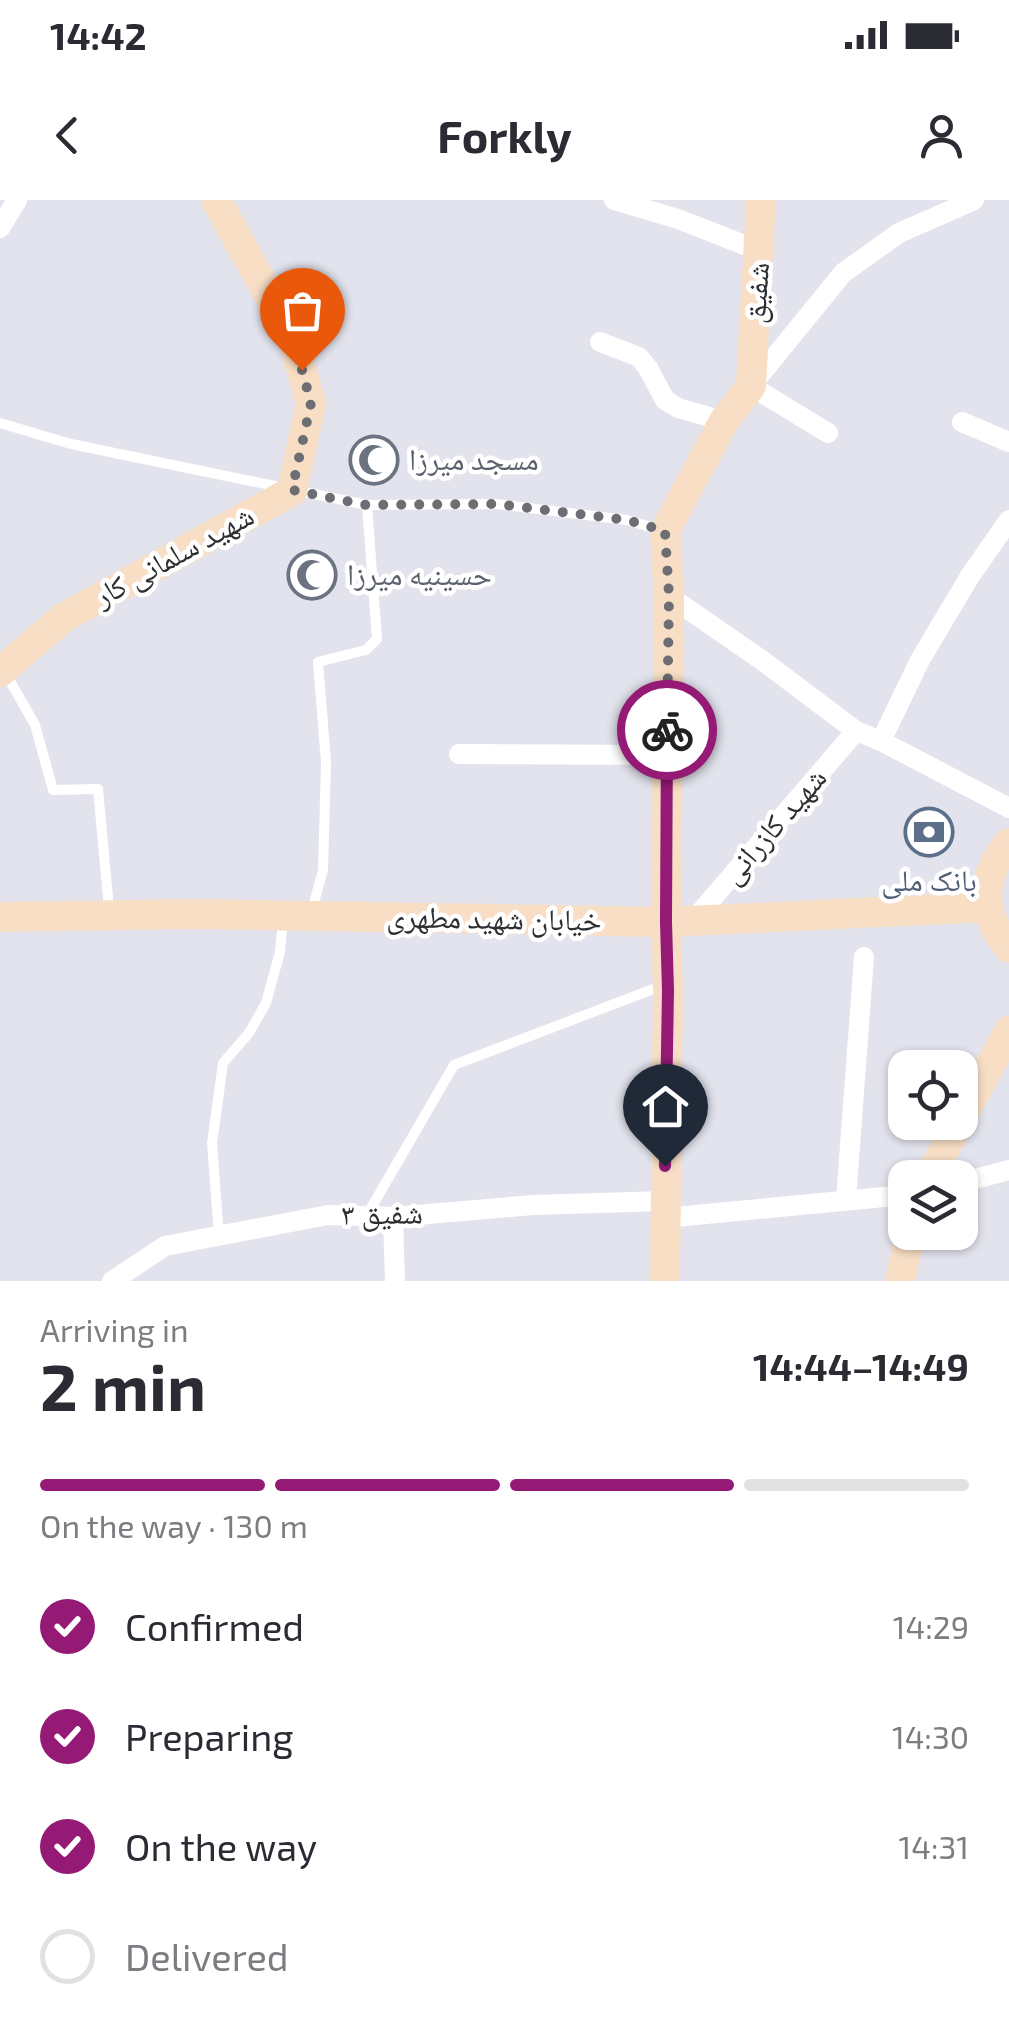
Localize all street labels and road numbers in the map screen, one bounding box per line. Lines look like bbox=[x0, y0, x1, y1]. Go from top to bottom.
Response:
street label: شفیق bbox=[735, 261, 777, 325]
street label: شهید سلمانی کار bbox=[86, 496, 260, 615]
street label: شهید کازرانی bbox=[712, 759, 834, 891]
street label: خیابان شهید مطهری bbox=[386, 897, 602, 939]
street label: شفیق ۳ bbox=[341, 1193, 423, 1233]

